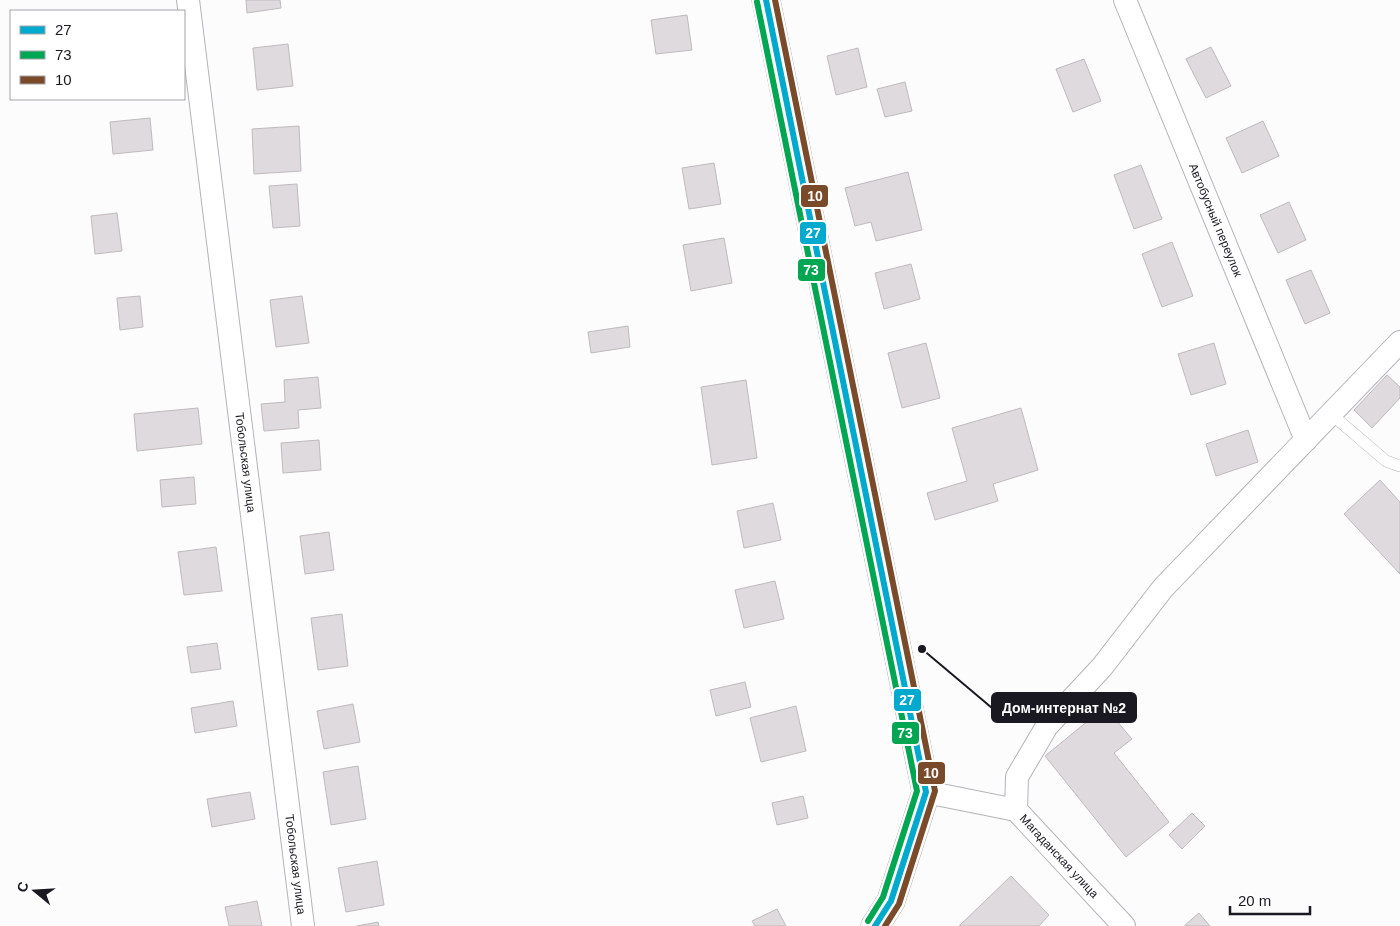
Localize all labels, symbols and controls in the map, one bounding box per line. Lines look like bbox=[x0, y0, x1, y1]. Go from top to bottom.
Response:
legend bbox=[10, 10, 185, 100]
text: 27 bbox=[55, 21, 72, 38]
text: 73 bbox=[55, 46, 72, 63]
text: 10 bbox=[55, 71, 72, 88]
street label: Автобусный переулок bbox=[1186, 161, 1245, 280]
line badge: 10 bbox=[800, 184, 829, 208]
text: 10 bbox=[807, 188, 823, 204]
line badge: 27 bbox=[799, 221, 827, 245]
text: 27 bbox=[805, 225, 821, 241]
line badge: 73 bbox=[797, 258, 826, 282]
text: 73 bbox=[803, 262, 819, 278]
street label: Тобольская улица bbox=[232, 412, 259, 514]
line badge: 27 bbox=[893, 688, 922, 712]
text: 27 bbox=[899, 692, 915, 708]
callout: Дом-интернат №2 bbox=[992, 693, 1136, 722]
text: Дом-интернат №2 bbox=[1002, 700, 1126, 716]
line badge: 73 bbox=[891, 721, 920, 745]
text: 73 bbox=[897, 725, 913, 741]
line badge: 10 bbox=[917, 761, 946, 785]
text: 10 bbox=[923, 765, 939, 781]
street label: Магаданская улица bbox=[1017, 812, 1102, 901]
street label: Тобольская улица bbox=[282, 814, 309, 916]
north arrow bbox=[10, 866, 60, 916]
text: С bbox=[13, 880, 32, 894]
scale bar bbox=[1230, 884, 1310, 916]
text: 20 m bbox=[1238, 892, 1271, 909]

